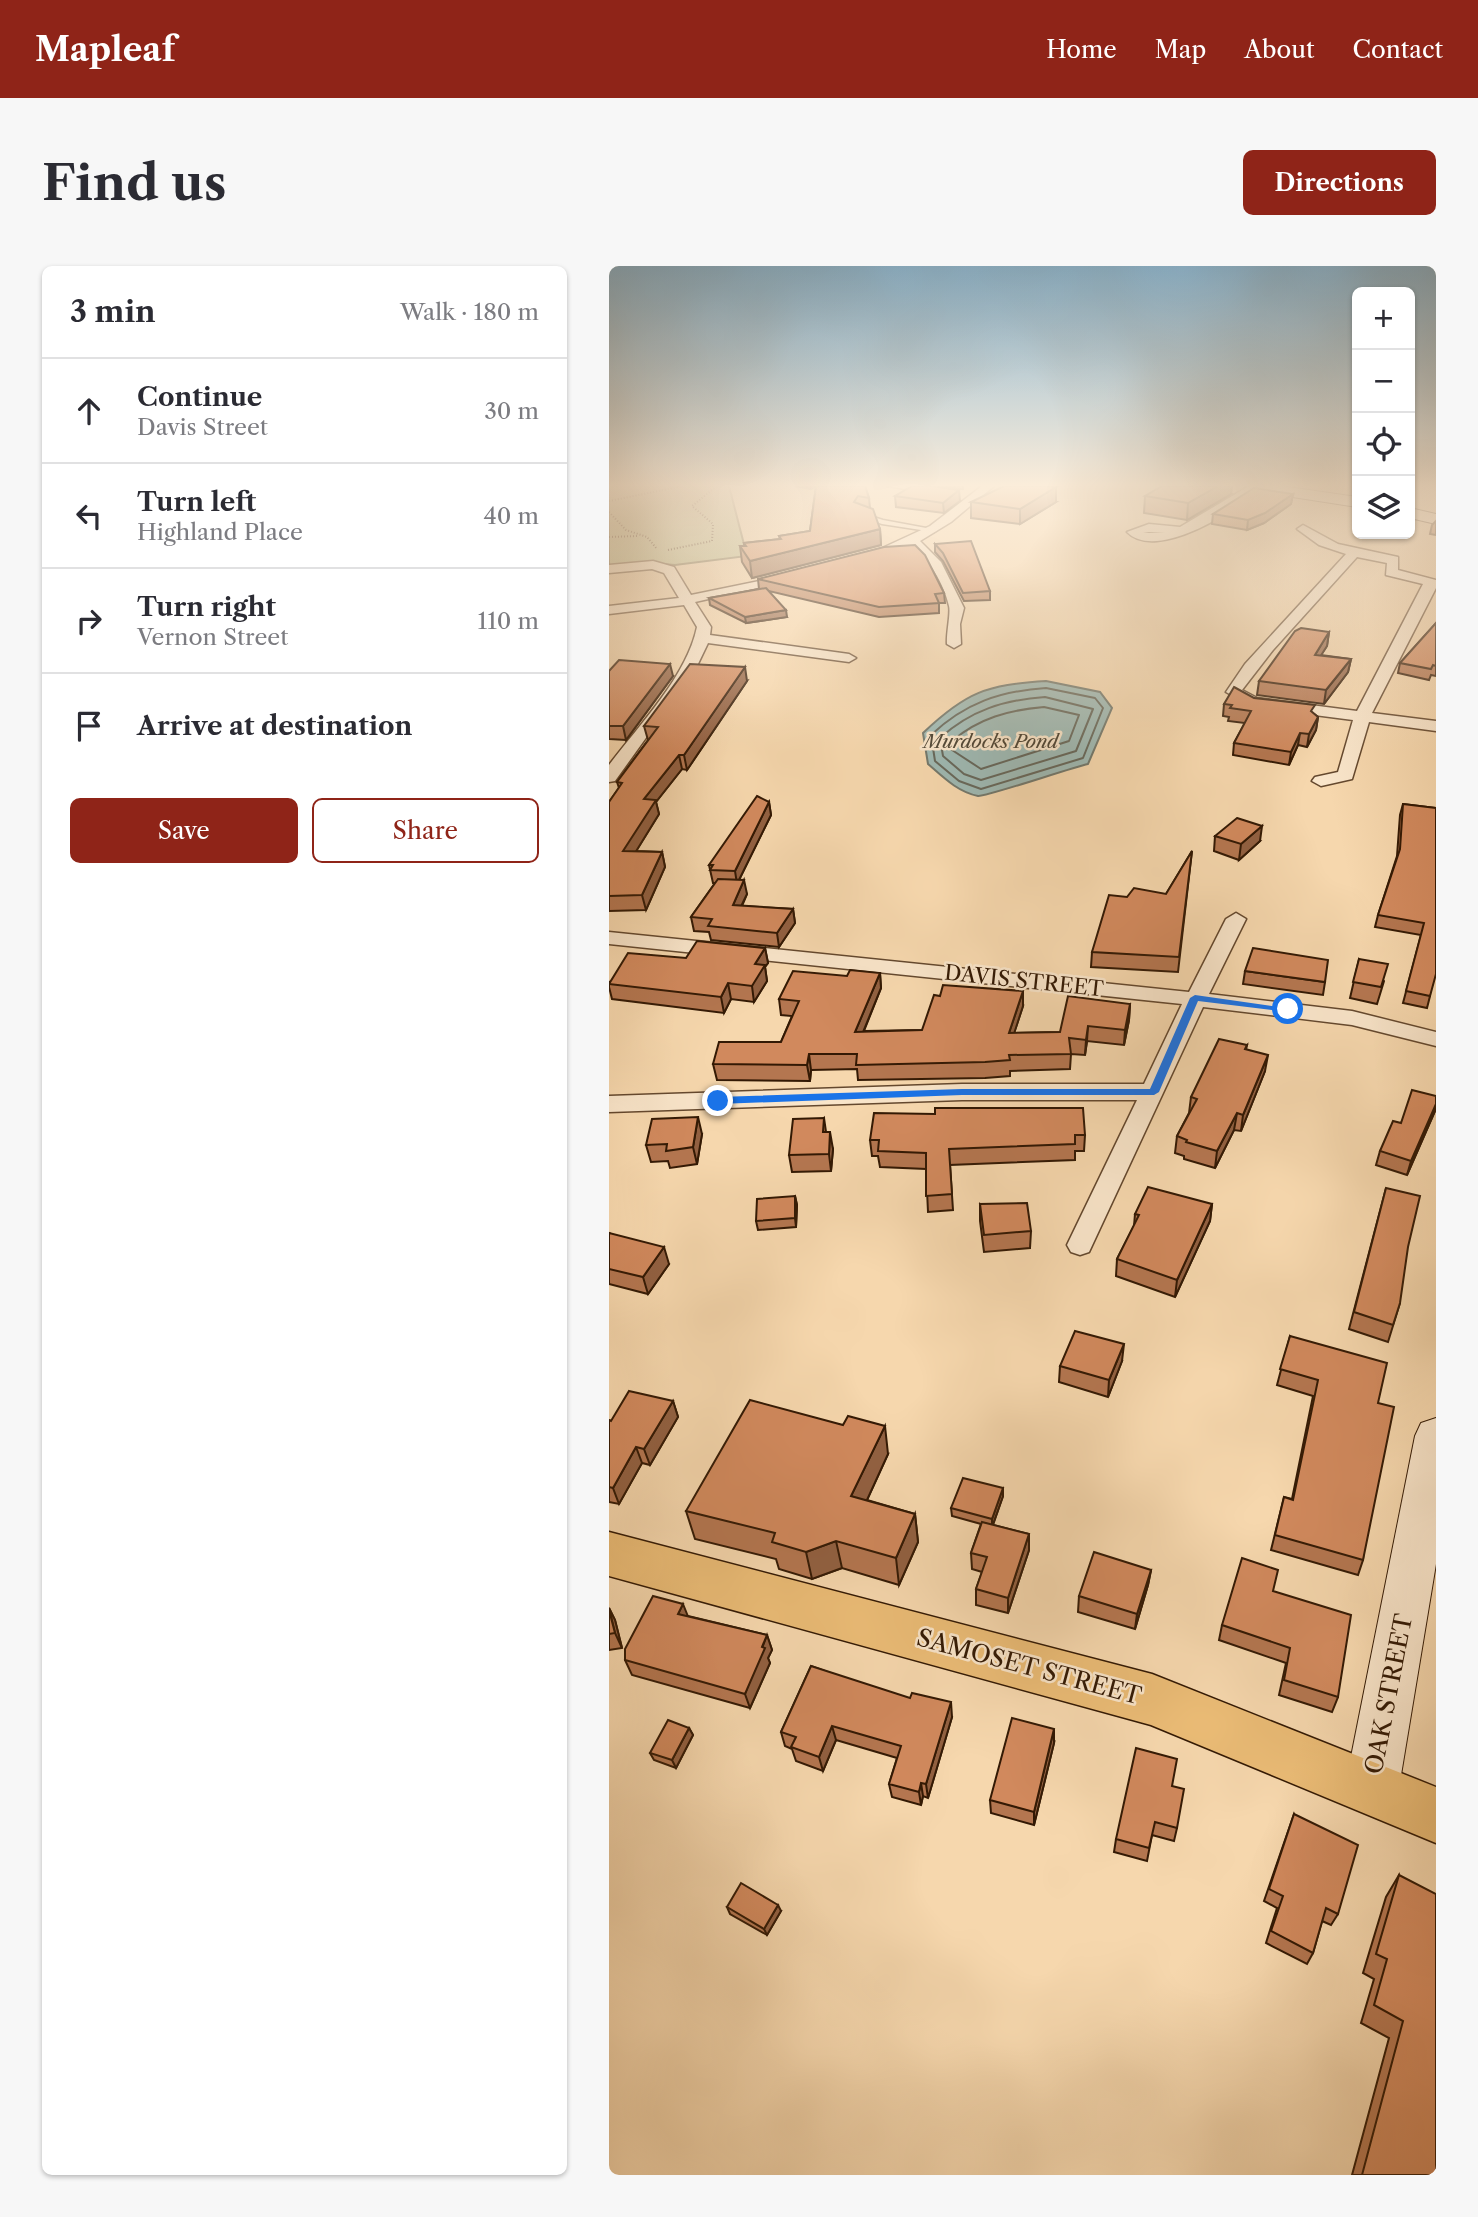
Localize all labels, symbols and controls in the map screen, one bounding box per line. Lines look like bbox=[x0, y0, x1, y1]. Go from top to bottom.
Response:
text: Mapleaf bbox=[35, 29, 175, 70]
text: Home bbox=[1046, 35, 1117, 64]
text: Map bbox=[1155, 35, 1206, 64]
text: About bbox=[1244, 35, 1315, 64]
text: Contact bbox=[1353, 35, 1443, 64]
button: Directions bbox=[1243, 150, 1436, 215]
text: Find us bbox=[42, 152, 226, 213]
map controls bbox=[1352, 287, 1415, 539]
button: + bbox=[1352, 287, 1415, 350]
text: 3 min bbox=[70, 293, 156, 330]
text: Walk · 180 m bbox=[400, 298, 539, 326]
button: − bbox=[1352, 350, 1415, 413]
text: Continue bbox=[137, 381, 262, 413]
icon: ahead bbox=[70, 392, 108, 430]
text: 30 m bbox=[484, 397, 539, 425]
text: Davis Street bbox=[137, 413, 268, 441]
button: locate bbox=[1352, 413, 1415, 476]
button: layers bbox=[1352, 476, 1415, 539]
text: Turn left bbox=[137, 486, 256, 518]
icon: left bbox=[70, 497, 108, 535]
text: 40 m bbox=[484, 502, 539, 530]
text: Highland Place bbox=[137, 518, 303, 546]
text: Turn right bbox=[137, 591, 276, 623]
icon: right bbox=[70, 602, 108, 640]
text: 110 m bbox=[478, 607, 539, 635]
text: Vernon Street bbox=[137, 623, 288, 651]
icon: arrive bbox=[70, 707, 108, 745]
text: Arrive at destination bbox=[137, 710, 412, 742]
water label: Murdocks Pond bbox=[922, 730, 1060, 753]
button: Save bbox=[70, 798, 298, 863]
button: Share bbox=[312, 798, 539, 863]
street label: DAVIS STREET bbox=[943, 960, 1105, 1001]
route start bbox=[1272, 993, 1303, 1024]
route end bbox=[702, 1085, 733, 1116]
street label: OAK STREET bbox=[1359, 1611, 1418, 1776]
street label: SAMOSET STREET bbox=[914, 1623, 1145, 1710]

